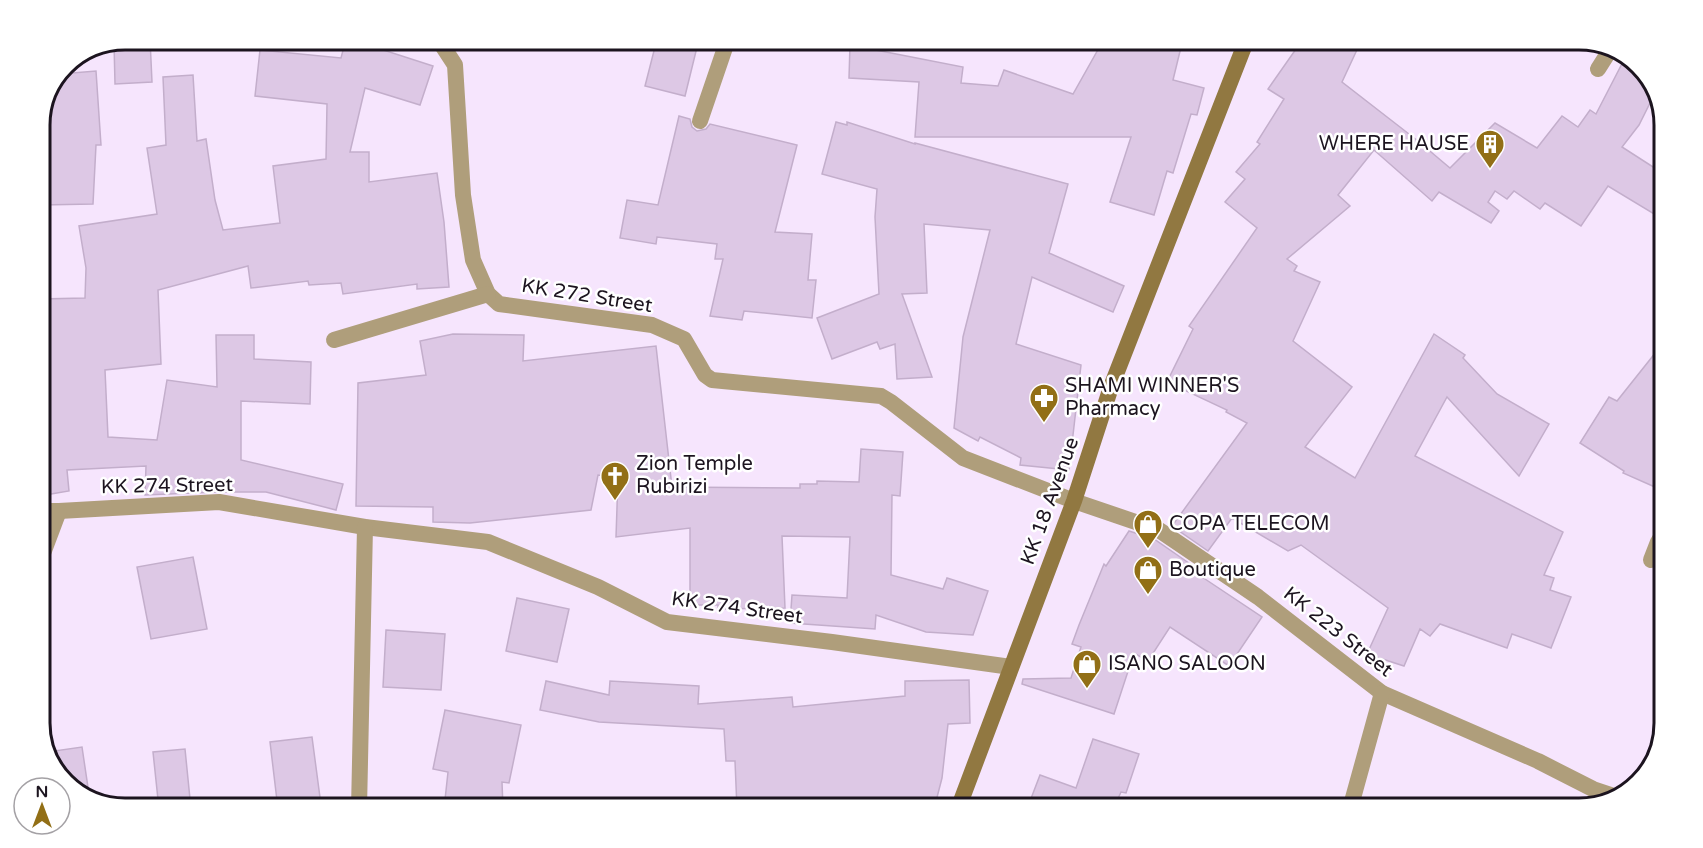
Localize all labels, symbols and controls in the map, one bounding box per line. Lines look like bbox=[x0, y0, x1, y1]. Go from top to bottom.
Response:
building icon: WHERE HAUSE bbox=[1474, 128, 1506, 170]
place label: WHERE HAUSE bbox=[1319, 132, 1469, 156]
street label: KK 272 Street bbox=[520, 274, 654, 318]
place label: SHAMI WINNER'S Pharmacy bbox=[1065, 374, 1239, 421]
pharmacy icon: SHAMI WINNER'S Pharmacy bbox=[1028, 382, 1060, 424]
street label: KK 18 Avenue bbox=[1016, 434, 1084, 568]
place label: Zion Temple Rubirizi bbox=[636, 452, 753, 499]
church icon: Zion Temple Rubirizi bbox=[599, 460, 631, 502]
street label: KK 274 Street bbox=[101, 473, 234, 499]
shop icon: COPA TELECOM bbox=[1132, 508, 1164, 550]
place label: COPA TELECOM bbox=[1169, 512, 1330, 536]
shop icon: Boutique bbox=[1132, 554, 1164, 596]
place label: Boutique bbox=[1169, 558, 1256, 582]
street label: KK 223 Street bbox=[1279, 582, 1398, 682]
street label: KK 274 Street bbox=[670, 587, 804, 629]
shop icon: ISANO SALOON bbox=[1071, 648, 1103, 690]
place label: ISANO SALOON bbox=[1108, 652, 1266, 676]
north arrow bbox=[12, 776, 72, 836]
text: N bbox=[36, 782, 48, 802]

